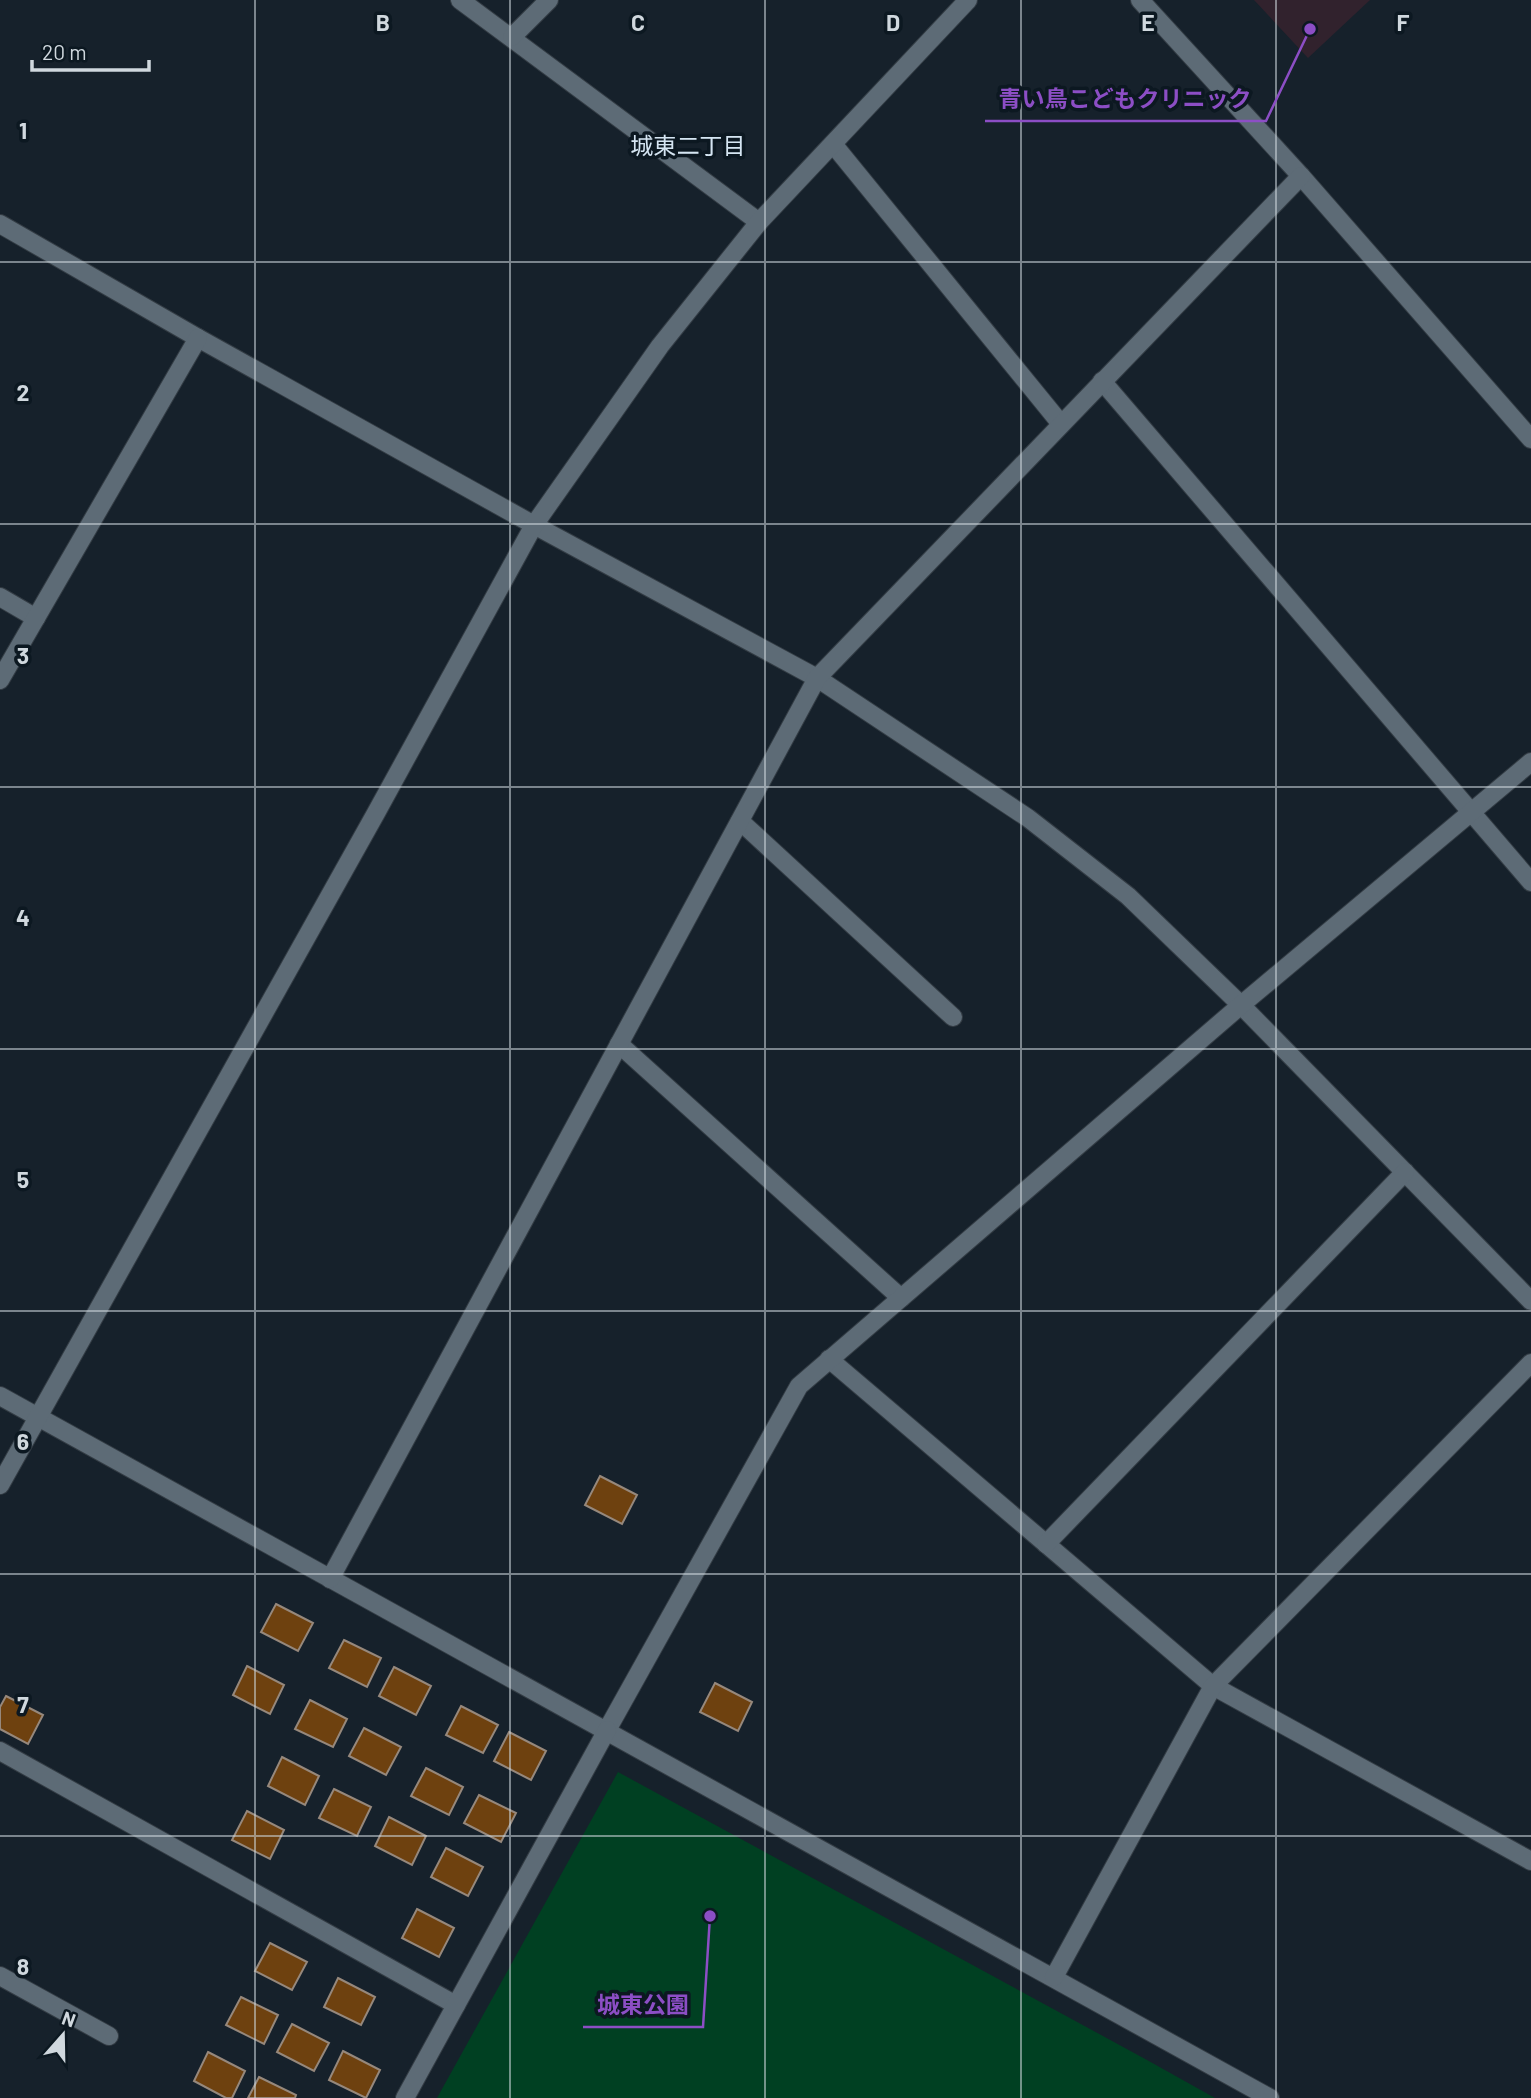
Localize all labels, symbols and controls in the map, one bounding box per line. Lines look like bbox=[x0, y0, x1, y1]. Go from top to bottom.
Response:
text: B bbox=[376, 8, 390, 36]
text: C bbox=[631, 8, 645, 36]
text: D bbox=[886, 8, 900, 36]
text: E bbox=[1141, 8, 1155, 36]
text: F bbox=[1397, 8, 1410, 36]
scale bar bbox=[32, 28, 149, 72]
text: 20 m bbox=[42, 39, 87, 64]
callout: 青い鳥こどもクリニック bbox=[985, 77, 1266, 121]
text: 青い鳥こどもクリニック bbox=[999, 84, 1252, 112]
text: 1 bbox=[19, 116, 27, 144]
district label: 城東二丁目 bbox=[631, 131, 746, 159]
text: 2 bbox=[17, 378, 29, 406]
text: 3 bbox=[17, 641, 29, 669]
text: 4 bbox=[16, 903, 30, 931]
text: 5 bbox=[17, 1165, 29, 1193]
text: 6 bbox=[17, 1427, 29, 1455]
text: 7 bbox=[17, 1690, 29, 1718]
text: 8 bbox=[17, 1952, 29, 1980]
callout: 城東公園 bbox=[583, 1983, 703, 2027]
text: 城東公園 bbox=[597, 1990, 689, 2018]
north arrow bbox=[28, 2000, 98, 2070]
text: N bbox=[59, 2006, 79, 2032]

